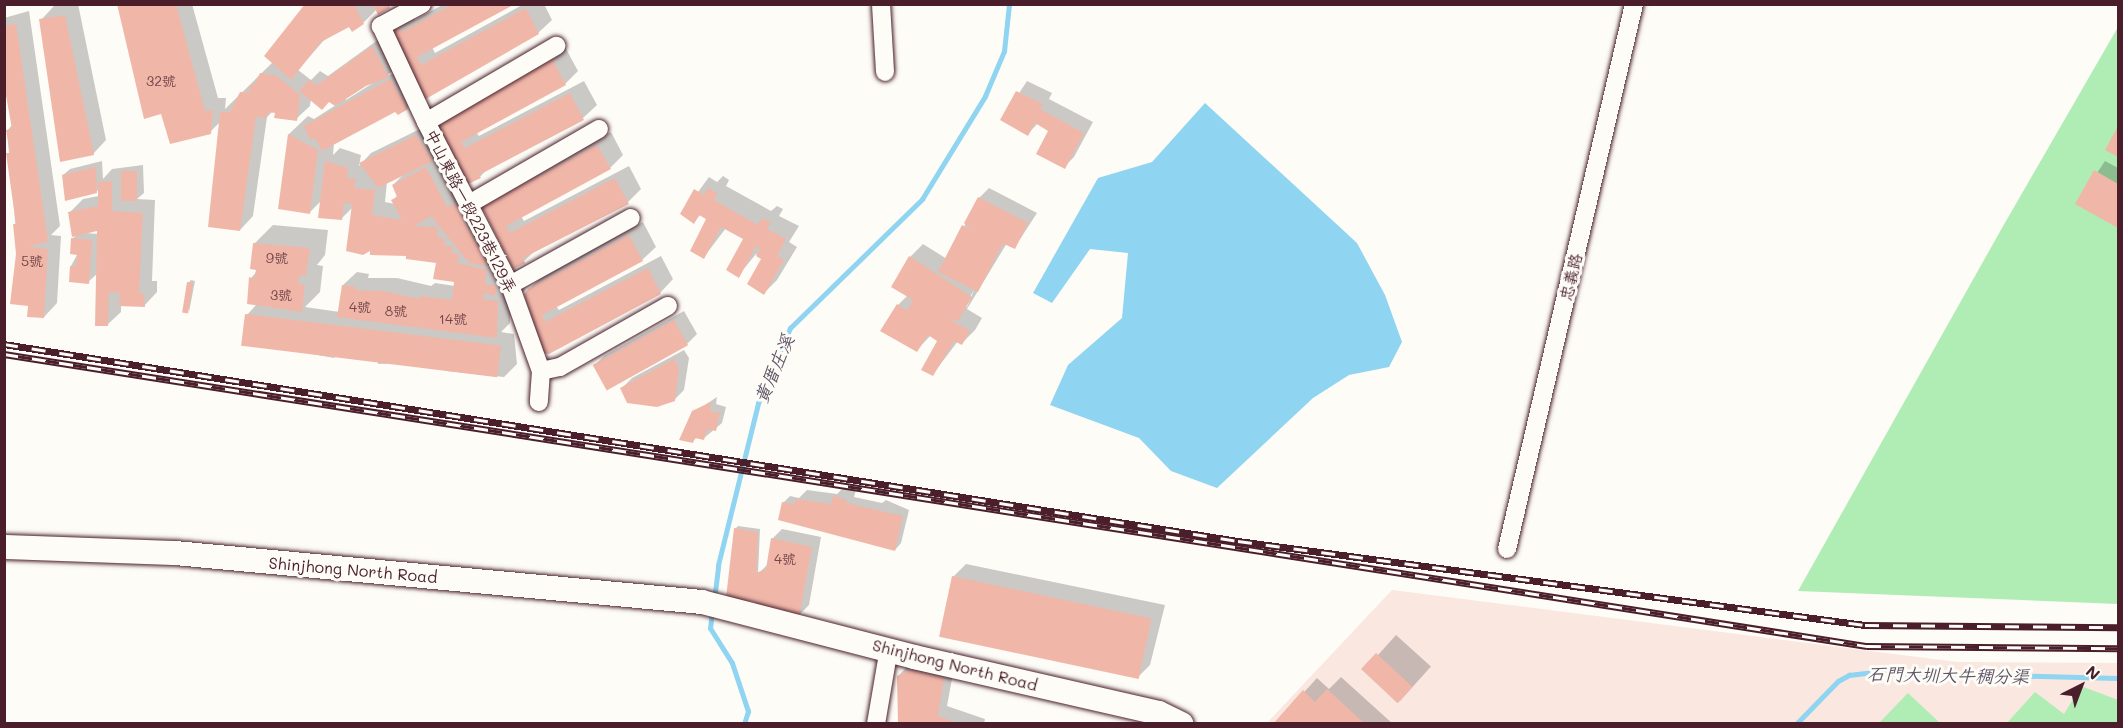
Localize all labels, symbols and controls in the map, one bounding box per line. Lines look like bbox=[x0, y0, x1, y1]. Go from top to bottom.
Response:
house number: 32號 bbox=[146, 73, 176, 89]
street label: 中山東路一段223巷129弄 bbox=[421, 126, 521, 296]
house number: 9號 bbox=[266, 250, 288, 266]
street label: 忠義路 bbox=[1556, 251, 1586, 303]
house number: 5號 bbox=[21, 253, 43, 269]
house number: 3號 bbox=[270, 287, 292, 303]
house number: 4號 bbox=[349, 299, 371, 315]
house number: 8號 bbox=[385, 303, 407, 319]
house number: 14號 bbox=[439, 311, 467, 327]
water label: 黃厝庄溪 bbox=[750, 332, 798, 406]
house number: 4號 bbox=[774, 551, 796, 567]
street label: Shinjhong North Road bbox=[268, 553, 438, 587]
street label: Shinjhong North Road bbox=[871, 635, 1039, 695]
north arrow bbox=[2051, 656, 2111, 716]
text: N bbox=[2082, 660, 2105, 684]
water label: 石門大圳大牛稠分渠 bbox=[1867, 663, 2029, 687]

